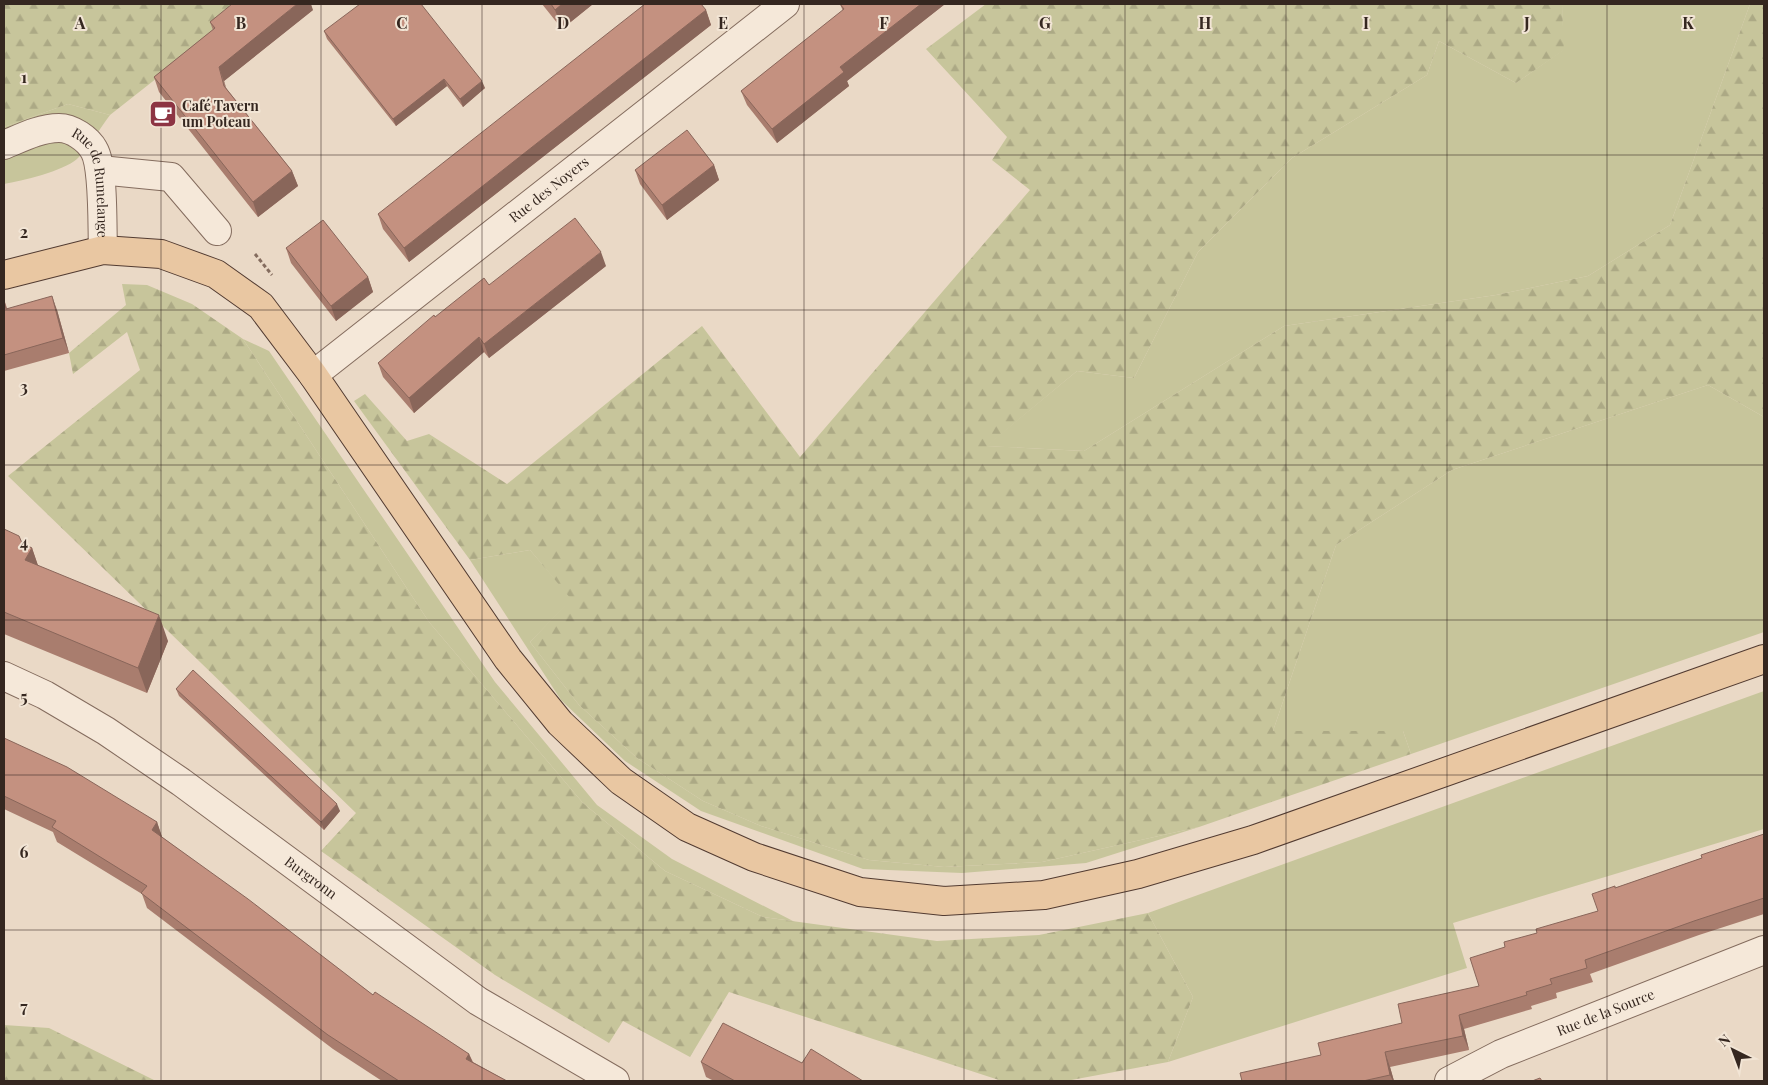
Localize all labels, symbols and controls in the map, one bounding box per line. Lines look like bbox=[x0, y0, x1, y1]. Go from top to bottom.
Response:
text: A bbox=[74, 12, 86, 33]
text: B bbox=[236, 12, 247, 33]
text: C bbox=[396, 12, 408, 33]
text: D bbox=[557, 12, 569, 33]
text: E bbox=[718, 12, 728, 33]
text: F bbox=[879, 12, 889, 33]
text: G bbox=[1039, 12, 1051, 33]
text: H bbox=[1199, 12, 1212, 33]
text: I bbox=[1363, 12, 1369, 33]
text: J bbox=[1523, 12, 1530, 33]
text: K bbox=[1682, 12, 1694, 33]
text: 1 bbox=[21, 66, 27, 87]
place label: Café Tavern um Poteau bbox=[182, 96, 259, 131]
cafe icon: Café Tavern um Poteau bbox=[148, 99, 178, 129]
street label: Rue de Rumelange bbox=[69, 123, 113, 238]
street label: Rue des Noyers bbox=[505, 152, 592, 227]
text: 2 bbox=[20, 221, 28, 242]
text: 3 bbox=[20, 376, 28, 397]
text: 4 bbox=[20, 531, 28, 552]
text: 5 bbox=[20, 686, 28, 707]
text: 6 bbox=[20, 841, 29, 862]
street label: Burgronn bbox=[281, 852, 342, 903]
street label: Rue de la Source bbox=[1554, 984, 1657, 1040]
text: 7 bbox=[20, 996, 28, 1017]
north arrow bbox=[1708, 1025, 1758, 1075]
text: N bbox=[1714, 1030, 1734, 1050]

